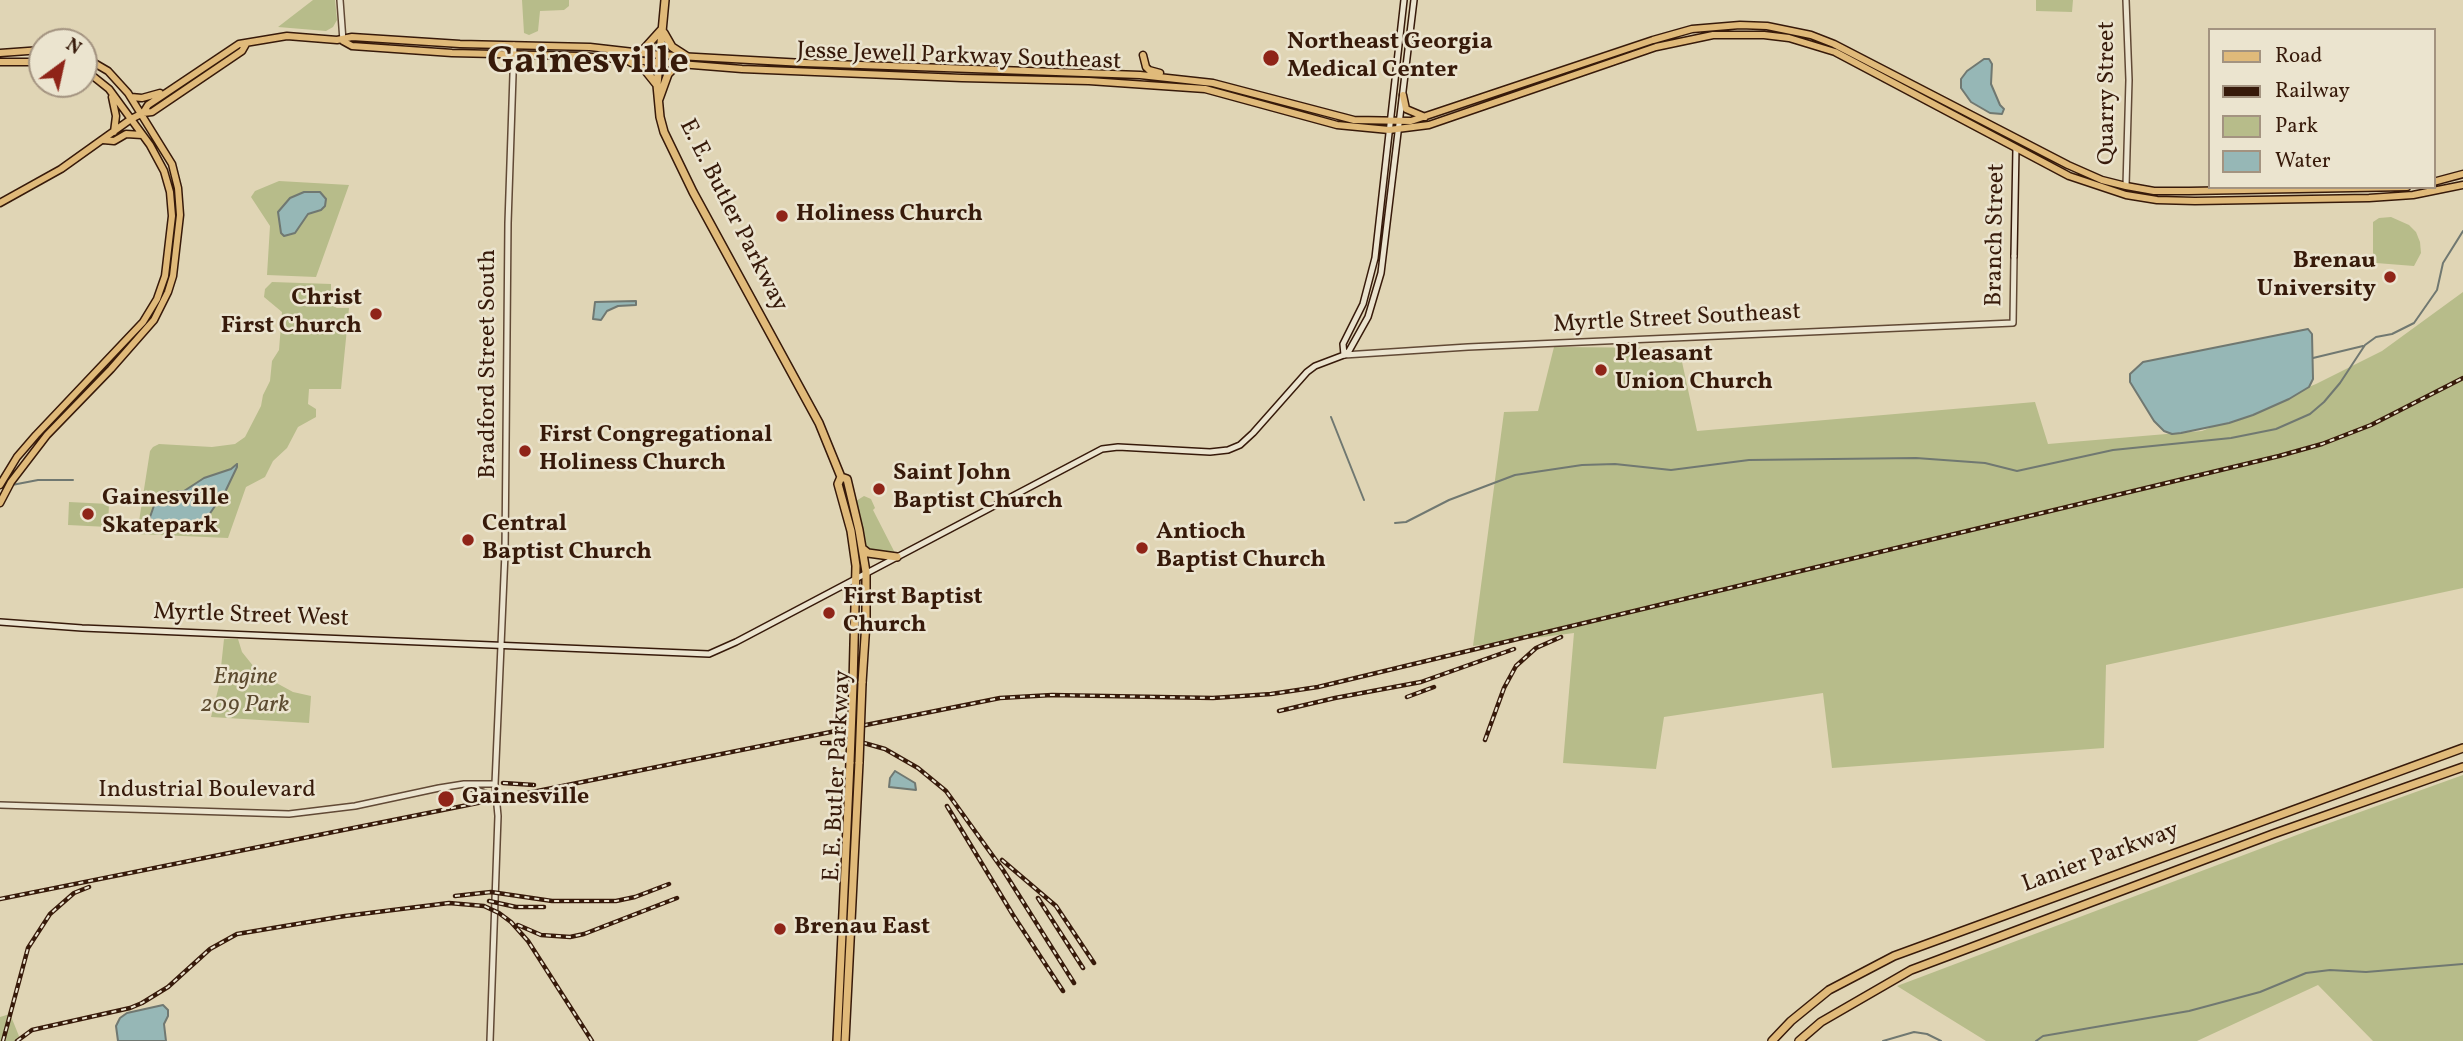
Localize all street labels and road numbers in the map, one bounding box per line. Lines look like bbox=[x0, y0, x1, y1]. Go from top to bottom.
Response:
street label: Quarry Street bbox=[2095, 21, 2123, 165]
street label: Jesse Jewell Parkway Southeast bbox=[796, 38, 1122, 78]
street label: E. E. Butler Parkway bbox=[671, 115, 793, 317]
street label: Branch Street bbox=[1981, 163, 2013, 307]
street label: Bradford Street South bbox=[476, 249, 504, 479]
street label: Myrtle Street Southeast bbox=[1552, 299, 1802, 341]
street label: Myrtle Street West bbox=[153, 599, 349, 635]
street label: E. E. Butler Parkway bbox=[819, 669, 859, 883]
street label: Industrial Boulevard bbox=[98, 778, 316, 806]
street label: Lanier Parkway bbox=[2019, 817, 2183, 901]

